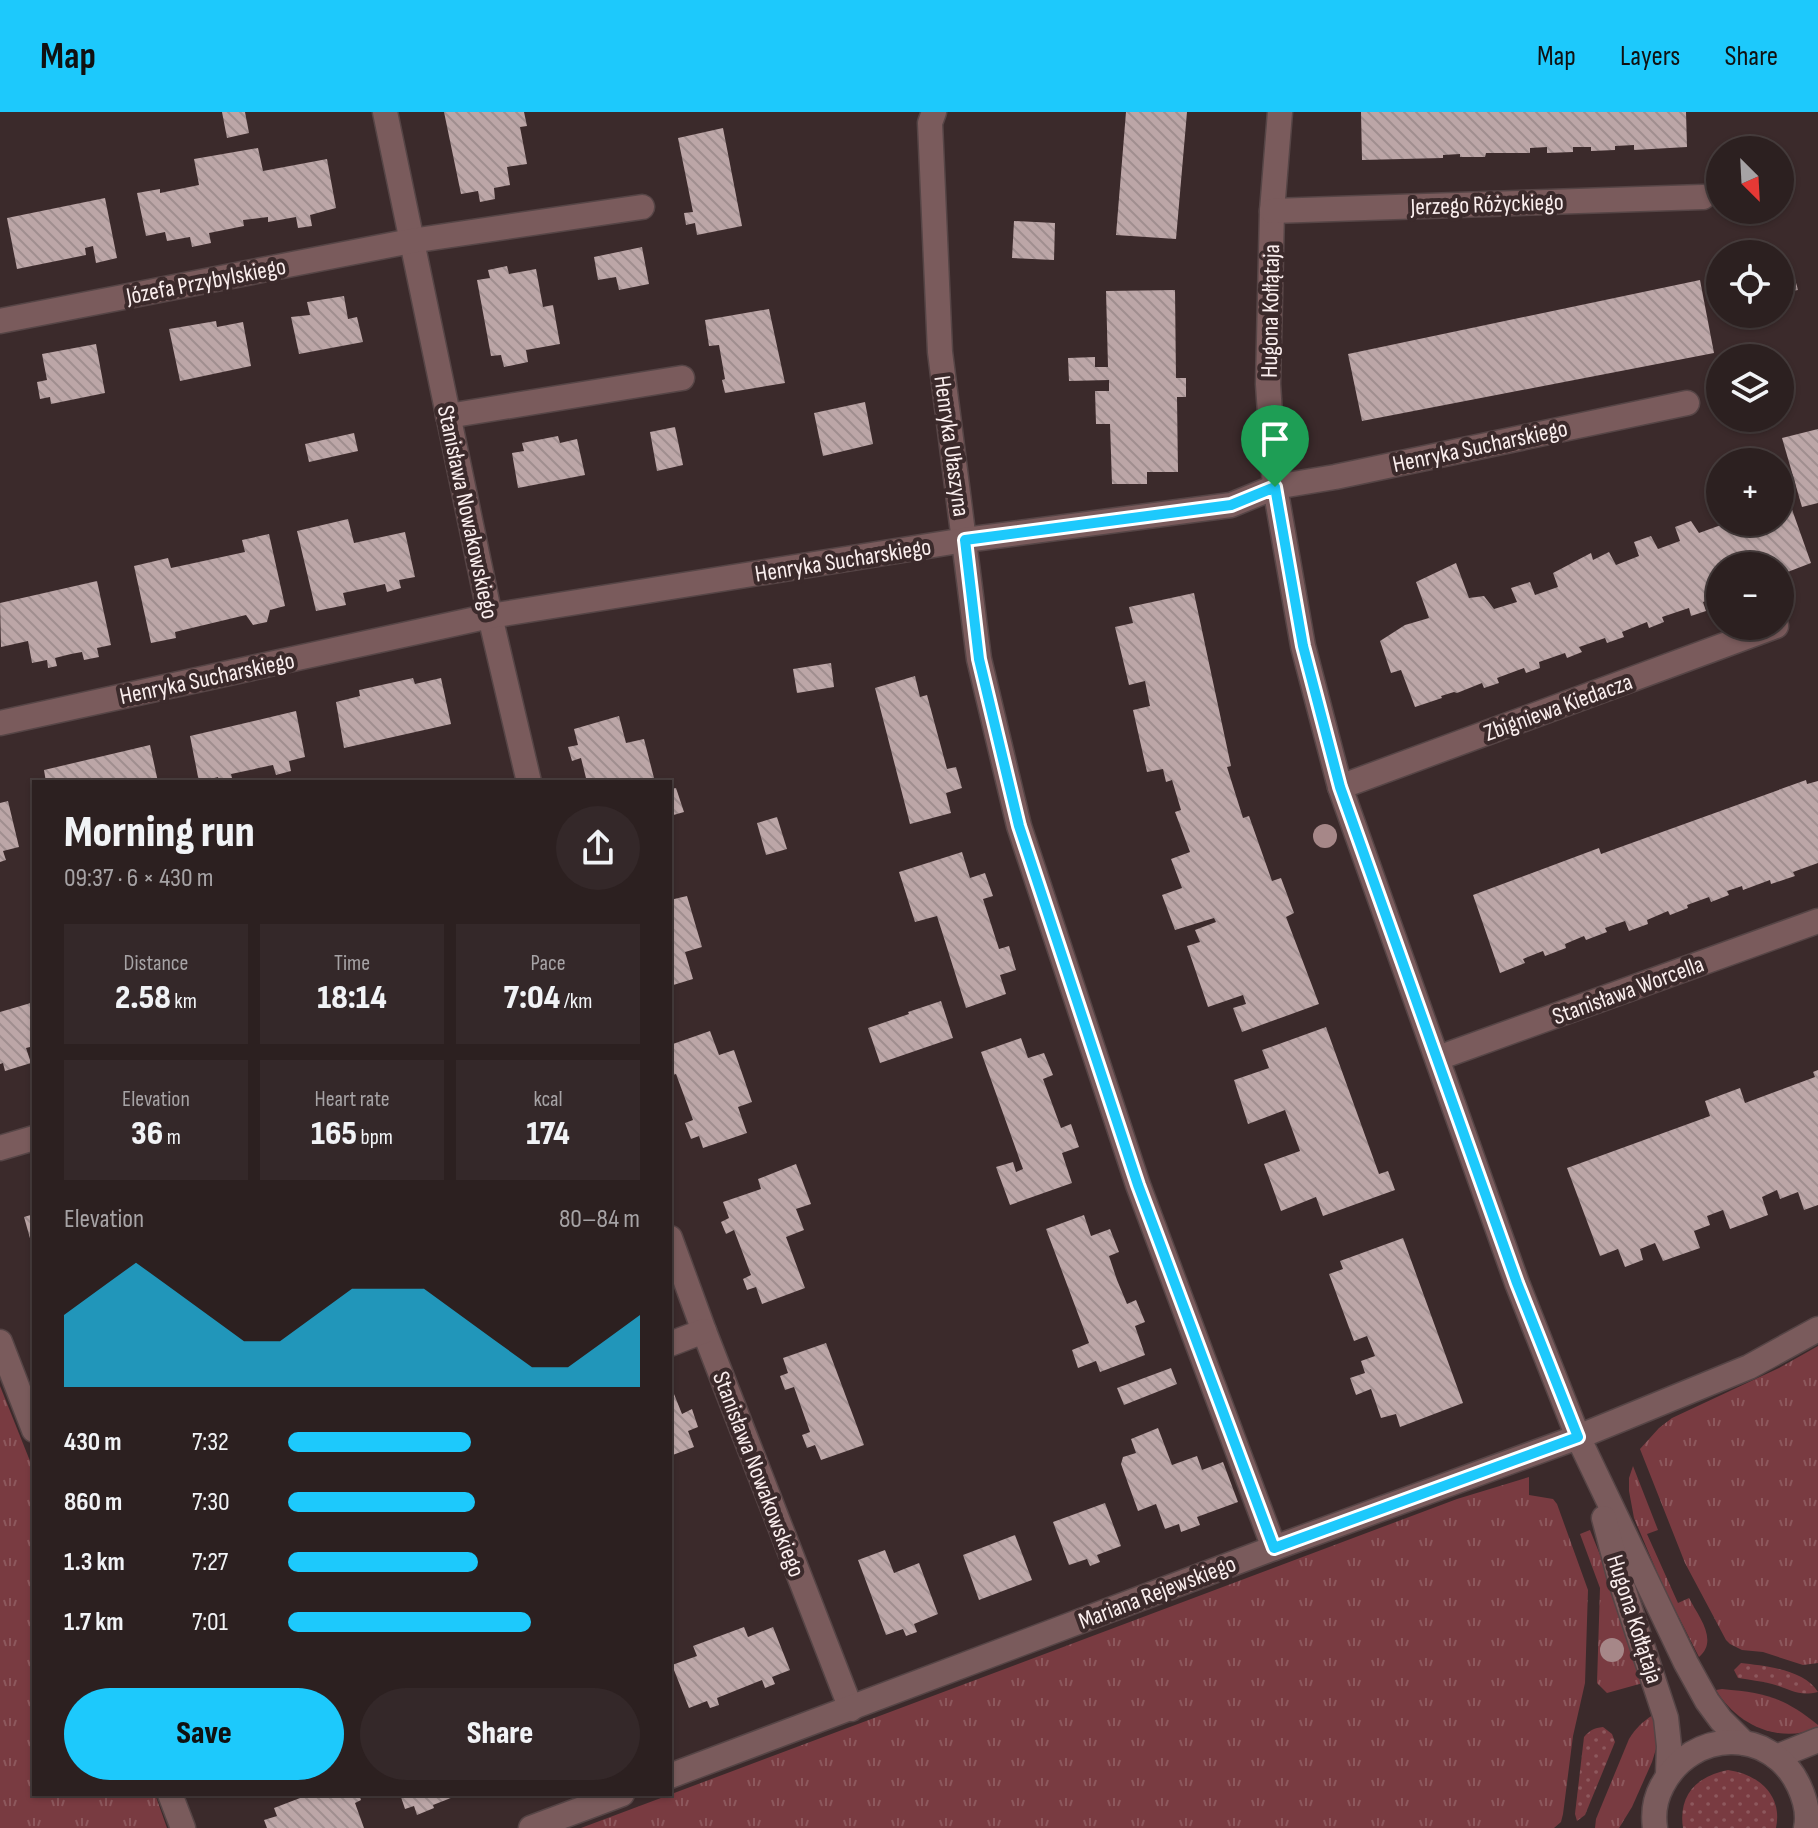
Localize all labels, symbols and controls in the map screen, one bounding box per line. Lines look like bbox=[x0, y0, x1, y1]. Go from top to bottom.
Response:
text: Map bbox=[40, 34, 96, 79]
text: Map bbox=[1537, 40, 1576, 73]
text: Layers bbox=[1620, 40, 1680, 73]
text: Share bbox=[1724, 40, 1778, 73]
north arrow bbox=[1706, 136, 1794, 224]
map controls bbox=[1706, 136, 1794, 640]
street label: Jerzego Różyckiego bbox=[1409, 187, 1564, 222]
button: locate bbox=[1706, 240, 1794, 328]
street label: Hugona Kołłątaja bbox=[1255, 244, 1286, 378]
street label: Józefa Przybylskiego bbox=[123, 252, 288, 311]
button: layers bbox=[1706, 344, 1794, 432]
street label: Henryka Ułaszyna bbox=[927, 374, 976, 518]
street label: Stanisława Nowakowskiego bbox=[431, 403, 504, 622]
pin bbox=[1241, 405, 1309, 487]
street label: Henryka Sucharskiego bbox=[1390, 414, 1570, 479]
icon: arrive bbox=[1253, 417, 1297, 461]
button: + bbox=[1706, 448, 1794, 536]
street label: Henryka Sucharskiego bbox=[753, 532, 933, 589]
button: − bbox=[1706, 552, 1794, 640]
street label: Henryka Sucharskiego bbox=[117, 646, 297, 711]
street label: Zbigniewa Kiedacza bbox=[1480, 667, 1636, 748]
text: Morning run bbox=[64, 806, 255, 859]
button: share bbox=[556, 806, 640, 890]
text: 09:37 · 6 × 430 m bbox=[64, 863, 213, 894]
text: Distance bbox=[124, 950, 188, 977]
text: Time bbox=[334, 950, 370, 977]
text: Pace bbox=[530, 950, 566, 977]
street label: Stanisława Worcella bbox=[1549, 950, 1708, 1031]
text: 2.58 bbox=[115, 977, 171, 1018]
text: 18:14 bbox=[317, 977, 387, 1018]
text: 7:04 bbox=[504, 977, 560, 1018]
text: km bbox=[171, 988, 197, 1015]
text: /km bbox=[560, 988, 592, 1015]
text: Elevation bbox=[122, 1086, 190, 1113]
text: Heart rate bbox=[314, 1086, 390, 1113]
text: kcal bbox=[533, 1086, 563, 1113]
text: 36 bbox=[131, 1113, 163, 1154]
text: 165 bbox=[311, 1113, 357, 1154]
text: 174 bbox=[526, 1113, 570, 1154]
text: m bbox=[163, 1124, 181, 1151]
text: bpm bbox=[357, 1124, 393, 1151]
text: Elevation bbox=[64, 1204, 144, 1235]
text: 80–84 m bbox=[559, 1204, 640, 1235]
street label: Stanisława Nowakowskiego bbox=[706, 1367, 811, 1581]
text: 430 m bbox=[64, 1427, 121, 1458]
text: 7:32 bbox=[192, 1427, 229, 1458]
text: 860 m bbox=[64, 1487, 122, 1518]
text: 7:30 bbox=[192, 1487, 230, 1518]
text: 1.3 km bbox=[64, 1547, 125, 1578]
text: 7:27 bbox=[192, 1547, 228, 1578]
street label: Mariana Rejewskiego bbox=[1074, 1549, 1240, 1636]
street label: Hugona Kołłątaja bbox=[1600, 1551, 1669, 1687]
text: 1.7 km bbox=[64, 1607, 123, 1638]
text: 7:01 bbox=[192, 1607, 228, 1638]
button: Save bbox=[64, 1688, 344, 1780]
button: Share bbox=[360, 1688, 640, 1780]

